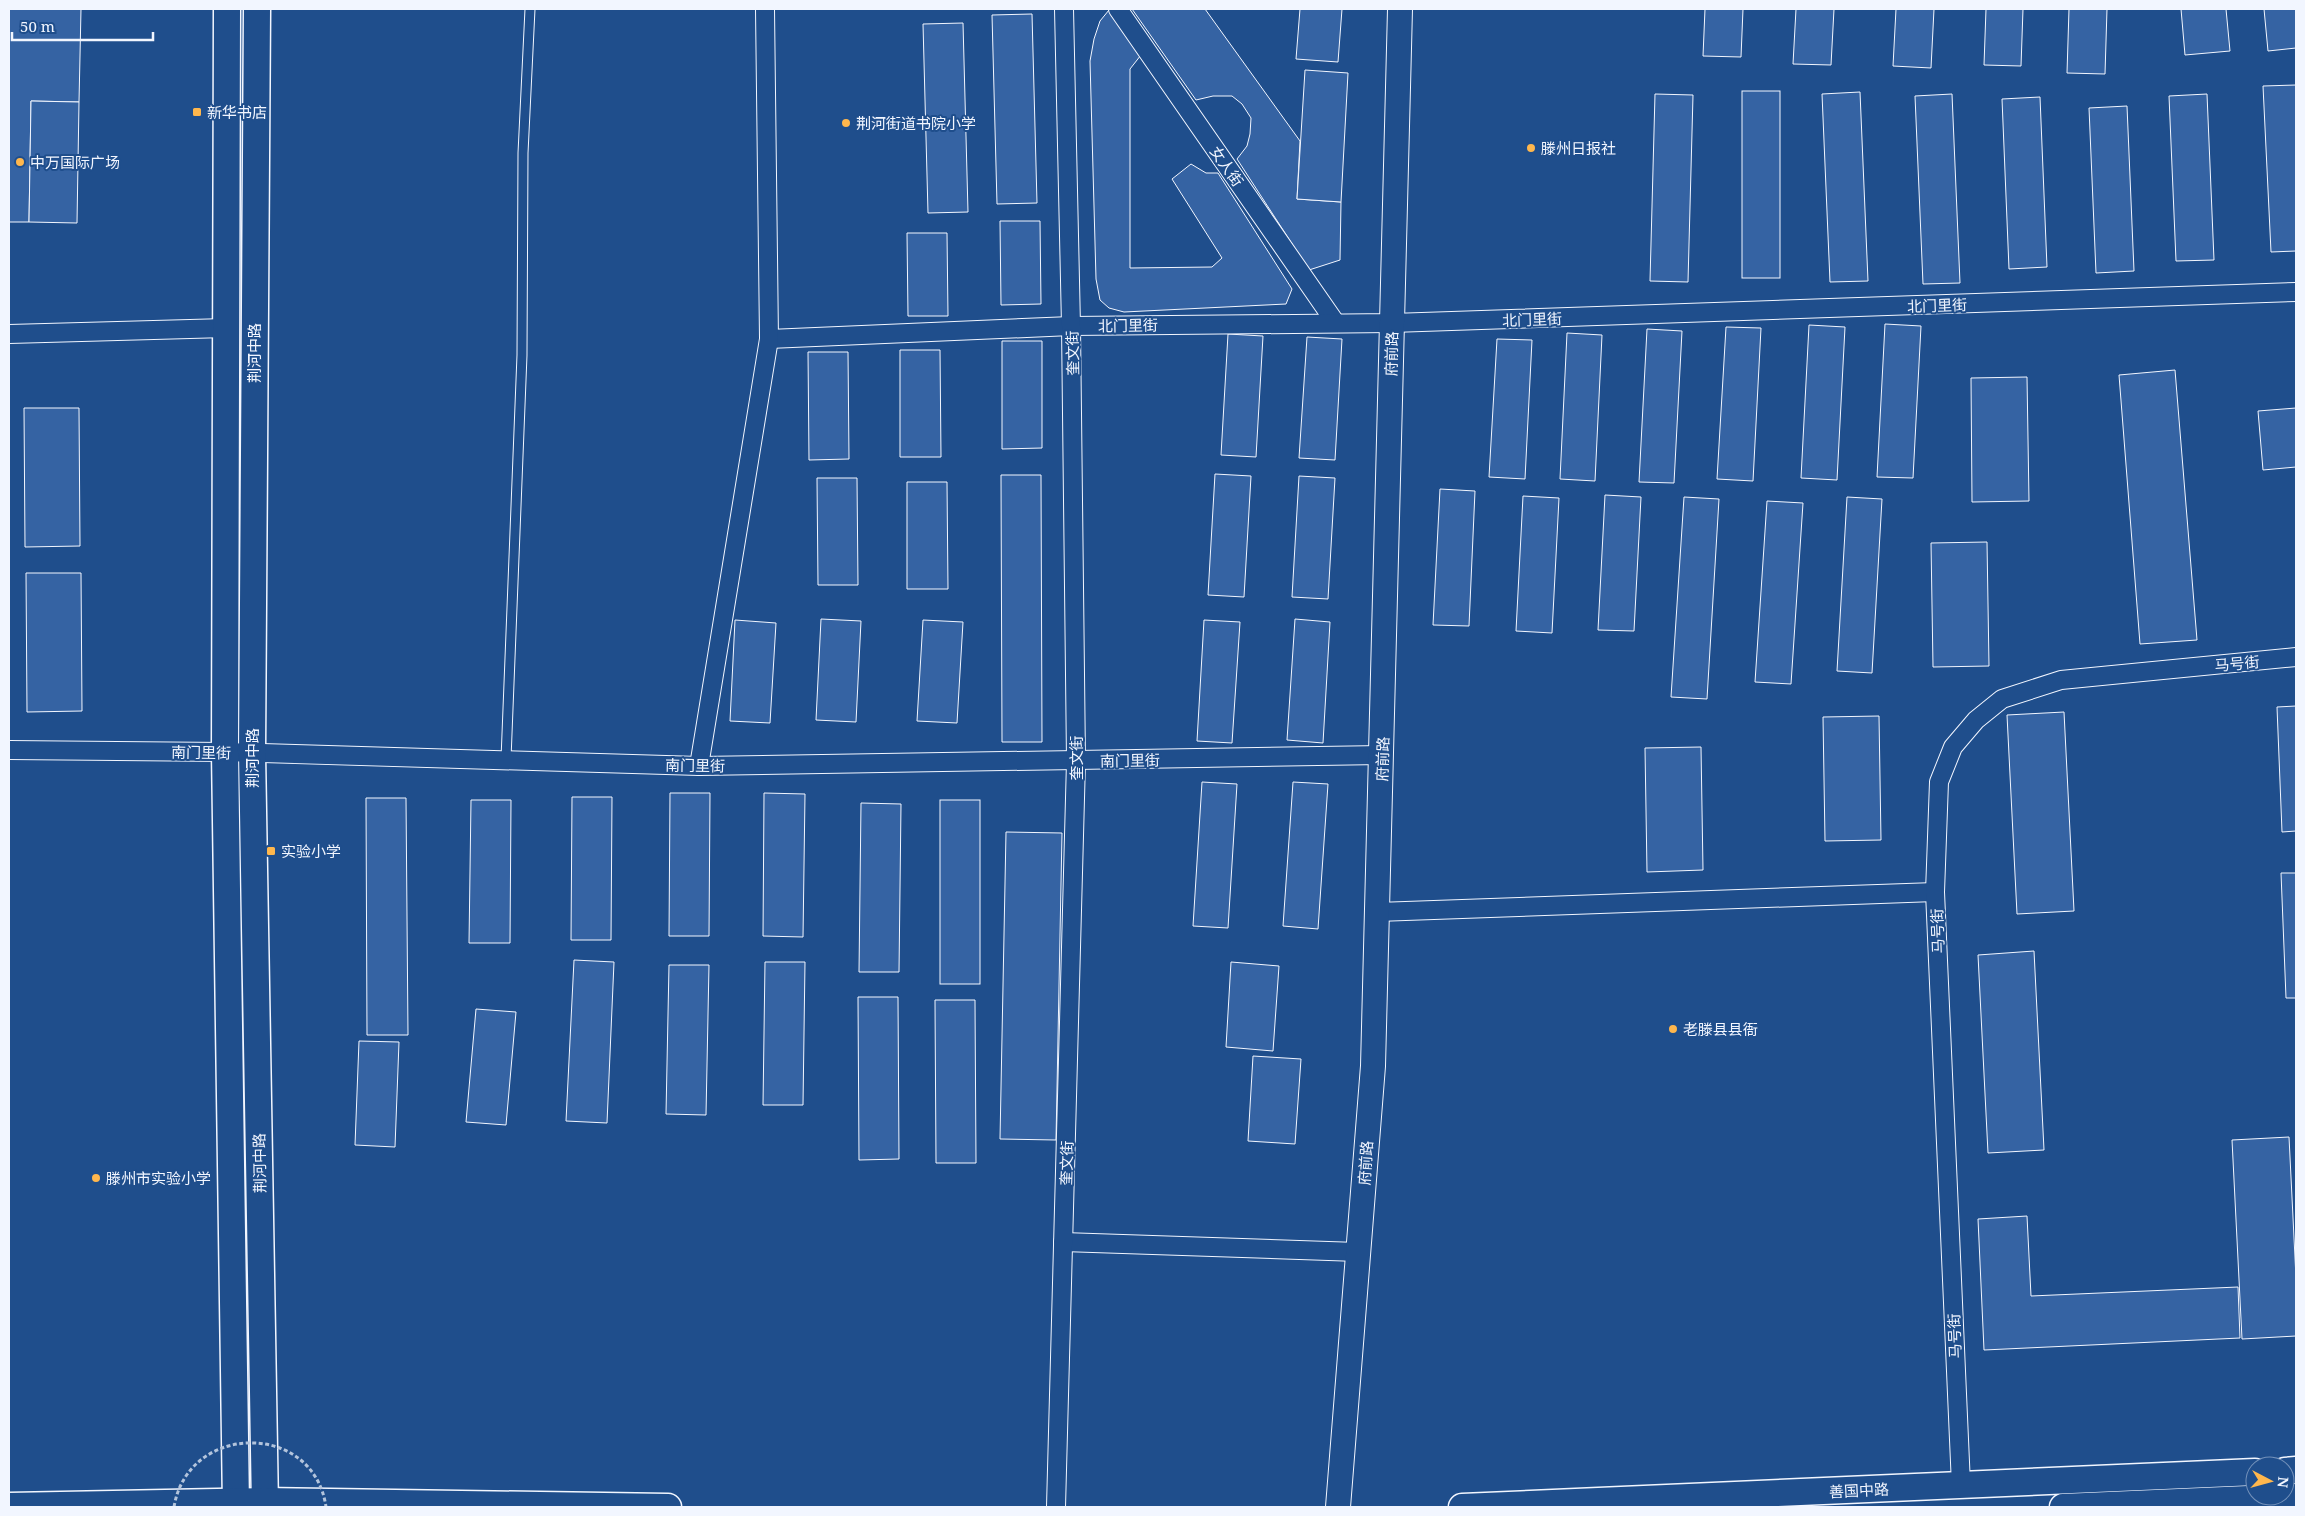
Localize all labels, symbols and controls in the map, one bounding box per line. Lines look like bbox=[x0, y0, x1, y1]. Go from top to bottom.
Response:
scale bar bbox=[12, 10, 154, 42]
text: 50 m bbox=[20, 16, 55, 36]
place label: 新华书店 bbox=[207, 102, 267, 122]
marker: 新华书店 bbox=[191, 106, 203, 118]
place label: 荆河街道书院小学 bbox=[856, 113, 976, 133]
marker: 荆河街道书院小学 bbox=[840, 117, 852, 129]
place label: 滕州日报社 bbox=[1541, 138, 1616, 158]
street label: 女人街 bbox=[1206, 142, 1248, 190]
marker: 滕州日报社 bbox=[1525, 142, 1537, 154]
place label: 中万国际广场 bbox=[30, 152, 120, 172]
marker: 中万国际广场 bbox=[14, 156, 26, 168]
street label: 北门里街 bbox=[1907, 294, 1967, 316]
street label: 北门里街 bbox=[1502, 308, 1562, 330]
street label: 北门里街 bbox=[1098, 314, 1158, 336]
street label: 荆河中路 bbox=[244, 323, 264, 383]
street label: 奎文街 bbox=[1062, 330, 1082, 376]
street label: 府前路 bbox=[1381, 331, 1401, 377]
street label: 马号街 bbox=[2214, 651, 2260, 675]
street label: 荆河中路 bbox=[242, 728, 262, 788]
street label: 奎文街 bbox=[1066, 735, 1086, 781]
street label: 府前路 bbox=[1371, 736, 1393, 782]
street label: 南门里街 bbox=[171, 741, 231, 763]
street label: 南门里街 bbox=[1100, 749, 1160, 771]
street label: 南门里街 bbox=[665, 754, 725, 776]
place label: 实验小学 bbox=[281, 841, 341, 861]
marker: 实验小学 bbox=[265, 845, 277, 857]
street label: 马号街 bbox=[1926, 908, 1948, 954]
place label: 老滕县县衙 bbox=[1683, 1019, 1758, 1039]
marker: 老滕县县衙 bbox=[1667, 1023, 1679, 1035]
street label: 荆河中路 bbox=[248, 1133, 270, 1193]
street label: 奎文街 bbox=[1055, 1140, 1077, 1186]
street label: 府前路 bbox=[1353, 1140, 1377, 1186]
place label: 滕州市实验小学 bbox=[106, 1168, 211, 1188]
marker: 滕州市实验小学 bbox=[90, 1172, 102, 1184]
street label: 马号街 bbox=[1943, 1313, 1965, 1359]
north arrow bbox=[2245, 1456, 2295, 1506]
text: N bbox=[2273, 1476, 2293, 1489]
street label: 善国中路 bbox=[1829, 1478, 1889, 1502]

